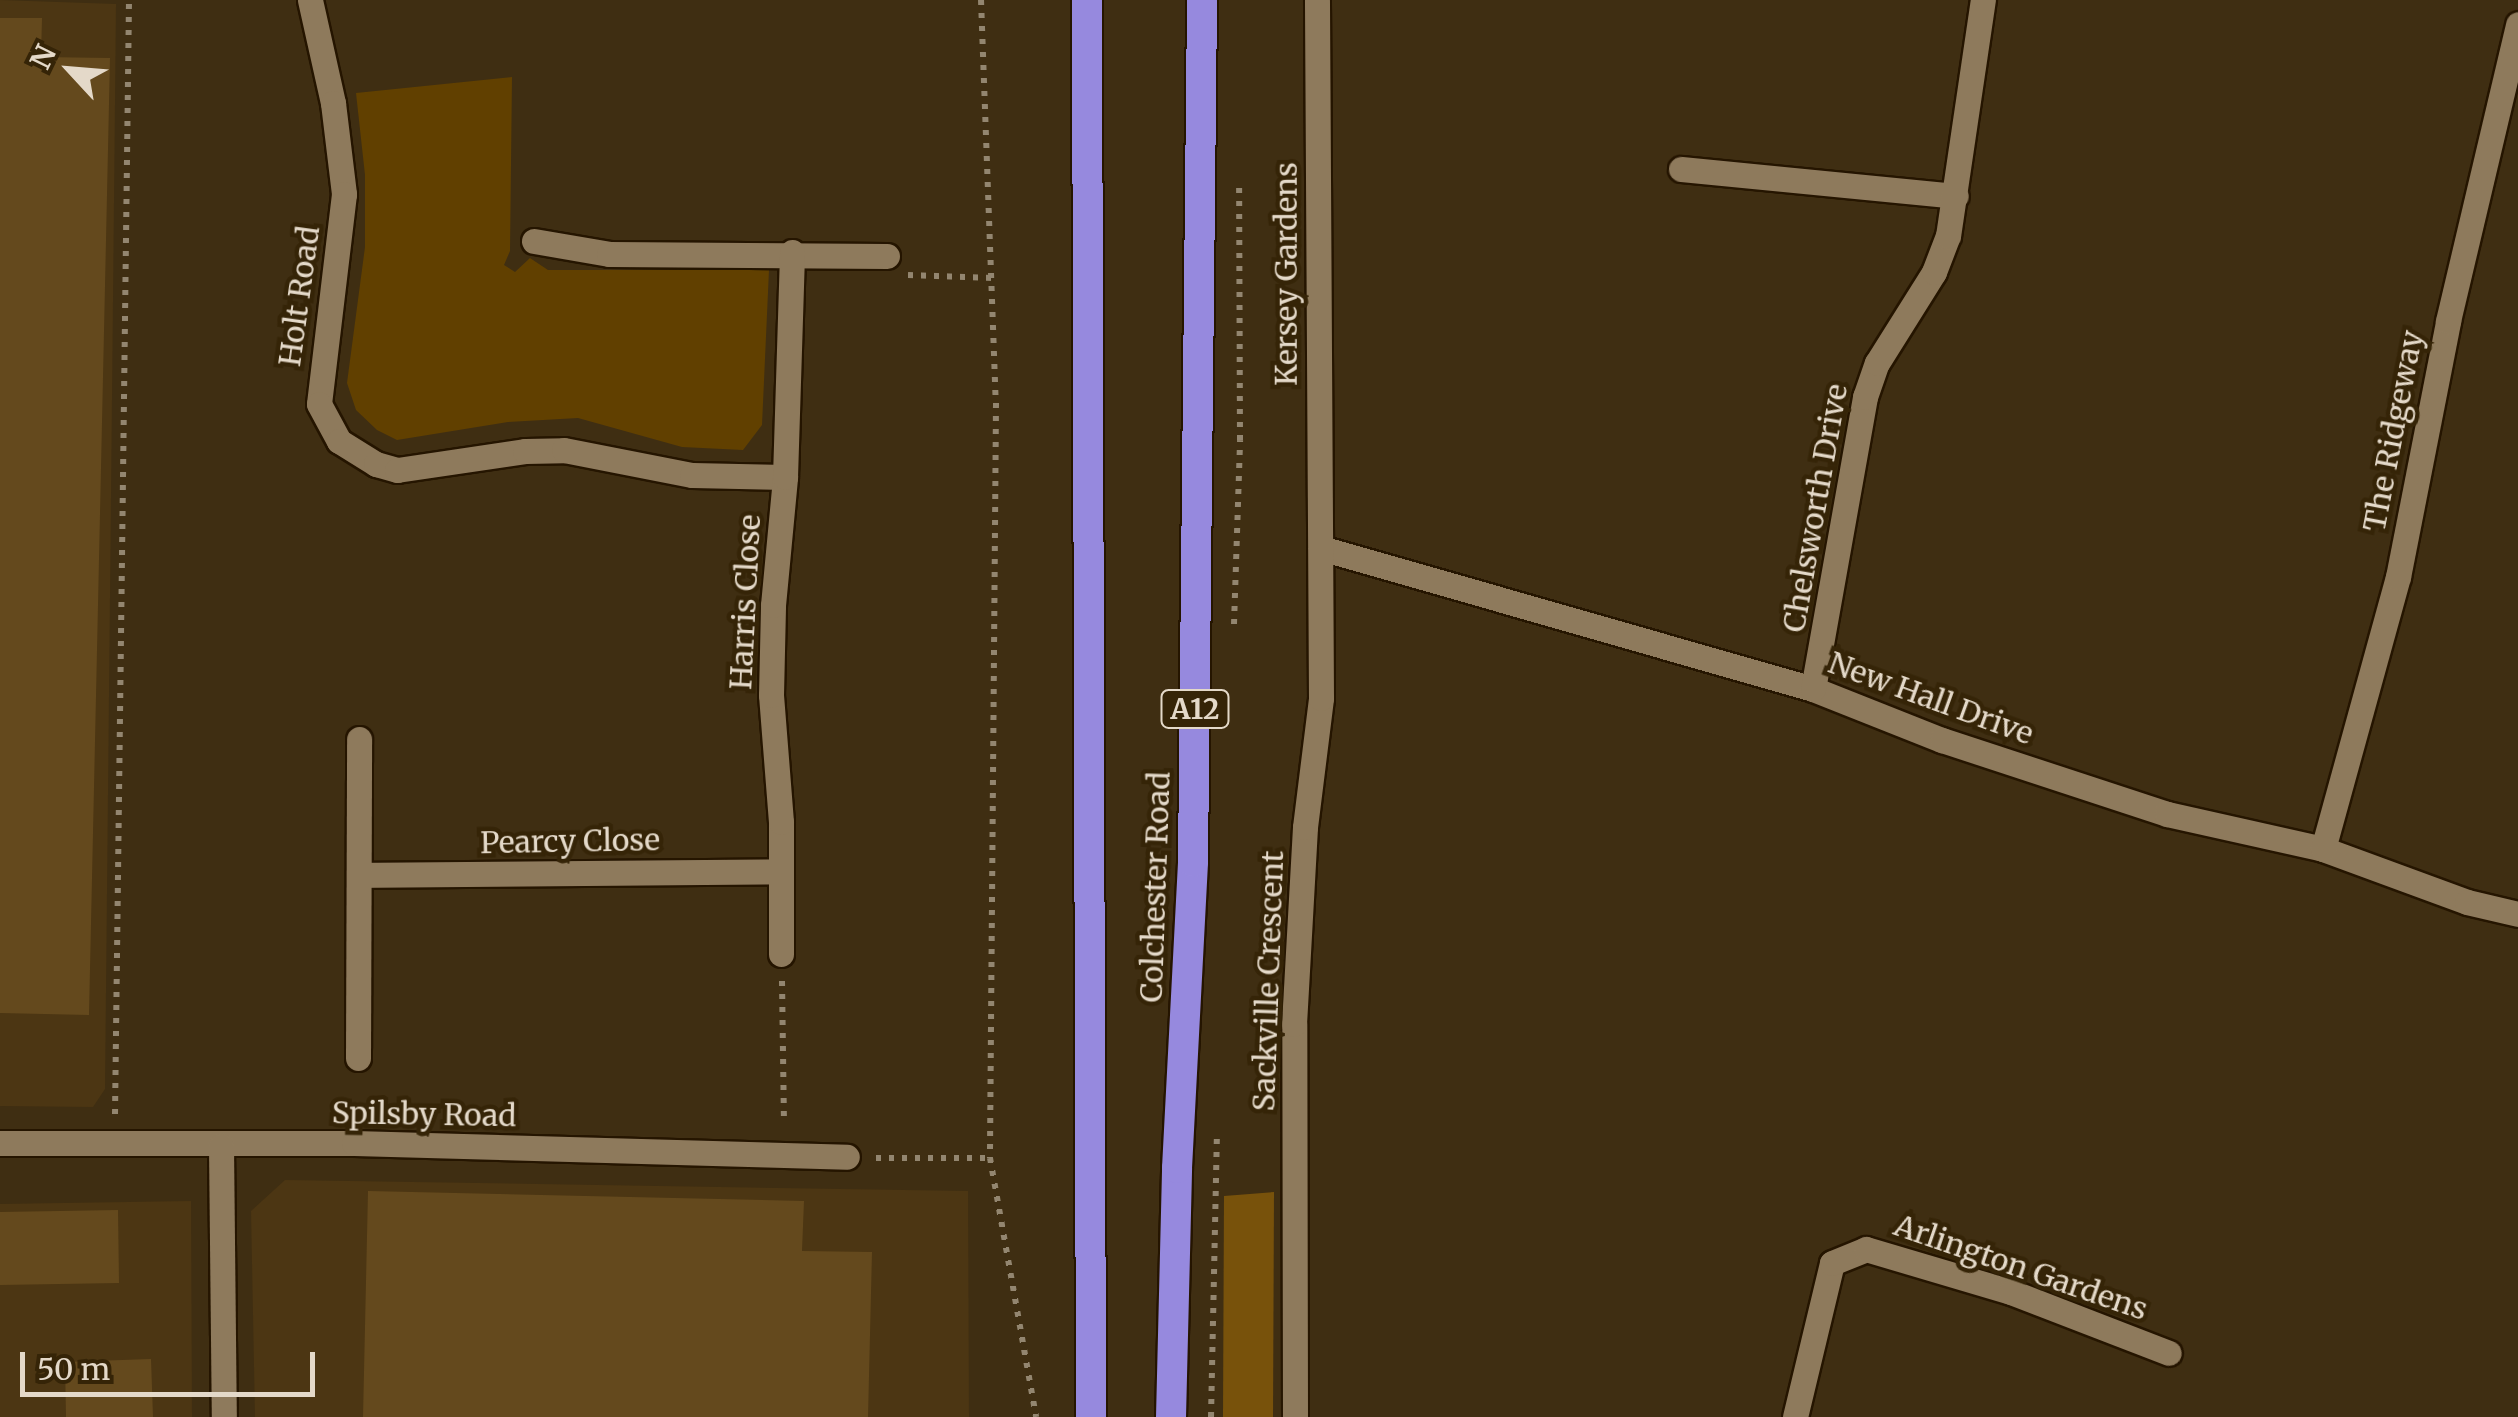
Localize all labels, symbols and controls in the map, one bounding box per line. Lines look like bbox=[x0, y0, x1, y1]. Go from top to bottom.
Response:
north arrow bbox=[20, 20, 120, 120]
text: N bbox=[22, 39, 64, 75]
street label: Kersey Gardens bbox=[1268, 162, 1304, 386]
street label: Holt Road bbox=[271, 224, 327, 368]
street label: The Ridgeway bbox=[2356, 327, 2430, 535]
street label: Chelsworth Drive bbox=[1775, 381, 1855, 635]
street label: Harris Close bbox=[722, 513, 768, 691]
street label: New Hall Drive bbox=[1824, 644, 2038, 752]
road number: A12 bbox=[1160, 686, 1230, 732]
street label: Colchester Road bbox=[1133, 771, 1177, 1003]
street label: Pearcy Close bbox=[480, 821, 660, 861]
street label: Sackville Crescent bbox=[1245, 850, 1291, 1112]
street label: Spilsby Road bbox=[331, 1094, 517, 1134]
street label: Arlington Gardens bbox=[1890, 1207, 2152, 1327]
scale bar bbox=[25, 1332, 320, 1394]
text: 50 m bbox=[37, 1350, 110, 1388]

